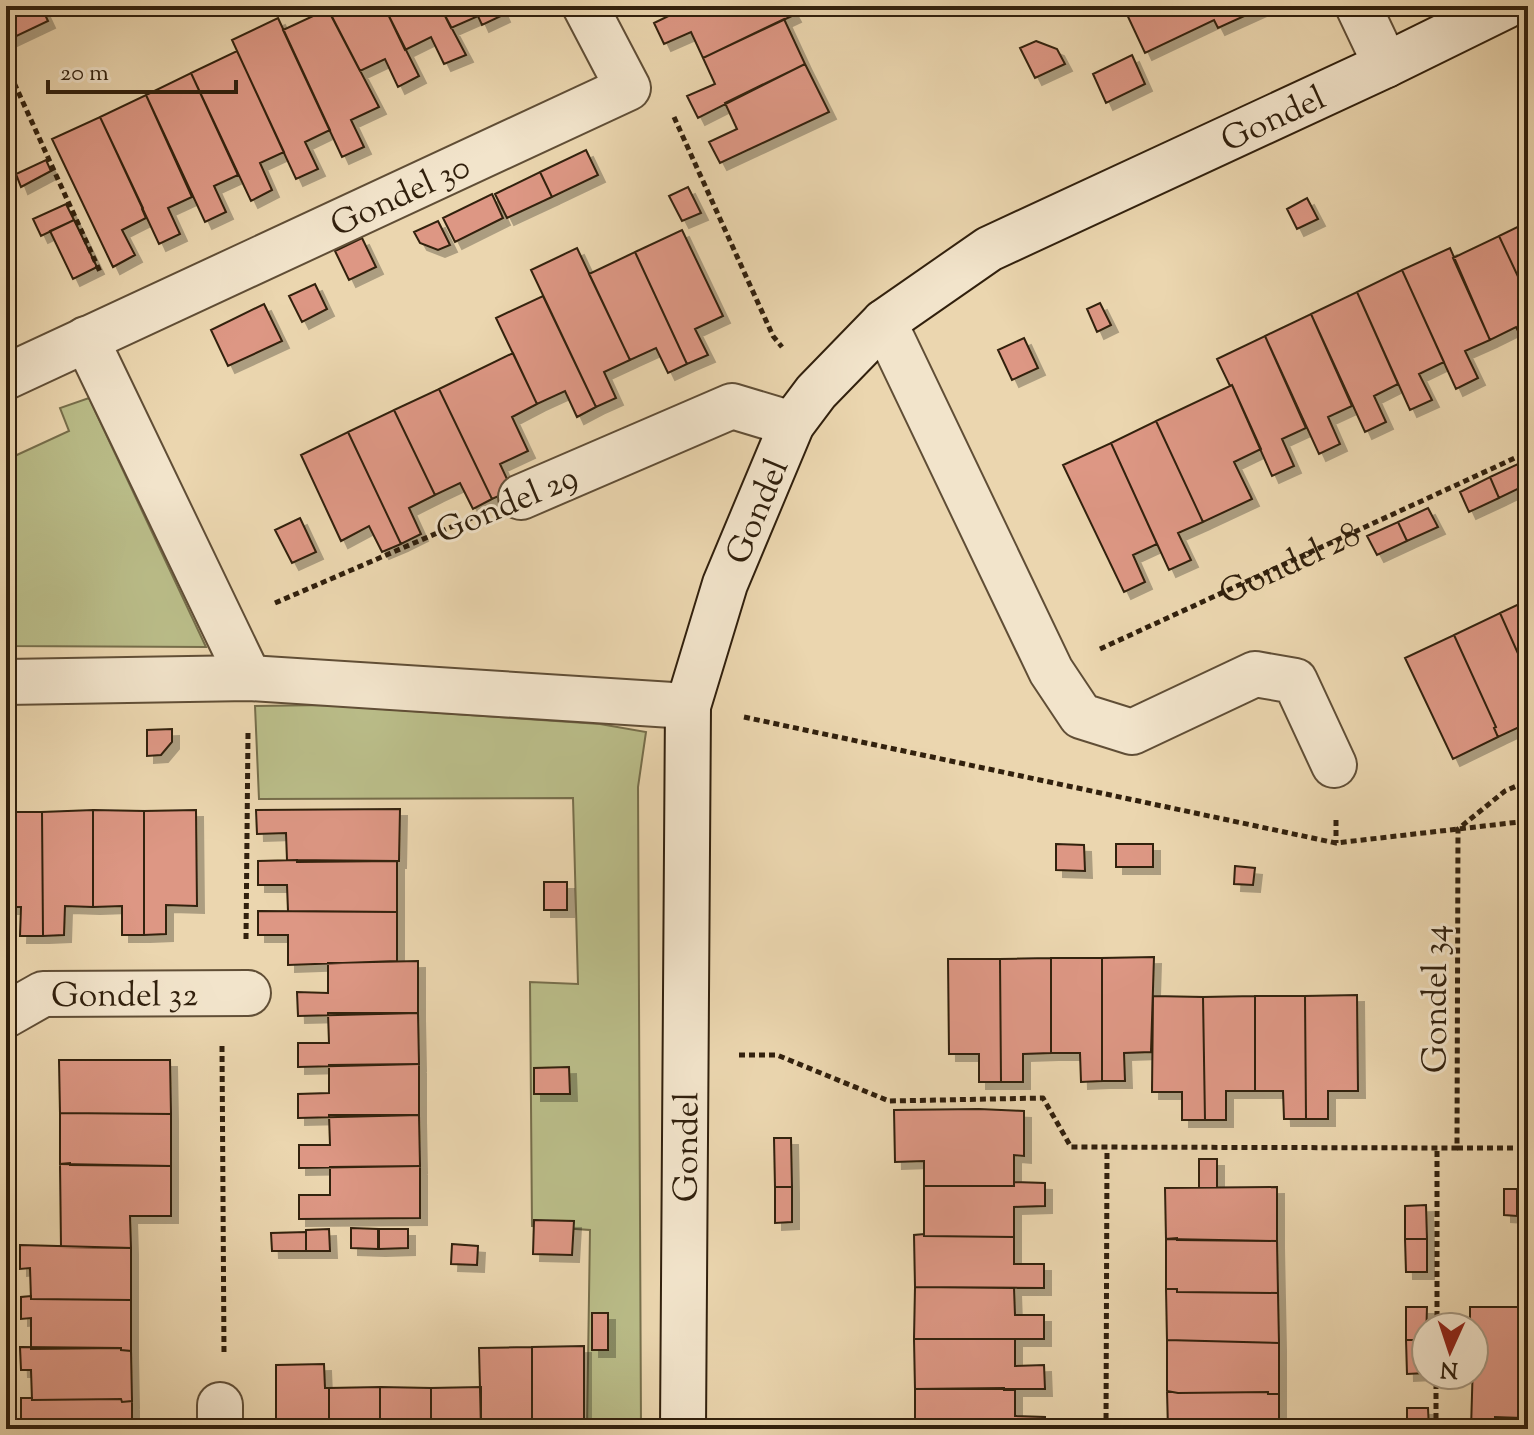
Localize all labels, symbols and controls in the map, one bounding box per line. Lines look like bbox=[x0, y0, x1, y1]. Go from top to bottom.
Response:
scale bar bbox=[48, 44, 236, 94]
text: 20 m bbox=[60, 57, 109, 91]
street label: Gondel bbox=[1214, 75, 1334, 166]
street label: Gondel 30 bbox=[323, 144, 479, 251]
street label: Gondel bbox=[715, 452, 803, 572]
street label: Gondel 29 bbox=[429, 454, 586, 558]
street label: Gondel 28 bbox=[1212, 512, 1369, 619]
street label: Gondel 34 bbox=[1413, 925, 1462, 1073]
street label: Gondel 32 bbox=[51, 972, 198, 1022]
street label: Gondel bbox=[664, 1092, 713, 1202]
north arrow bbox=[1410, 1311, 1490, 1391]
text: N bbox=[1439, 1352, 1459, 1384]

